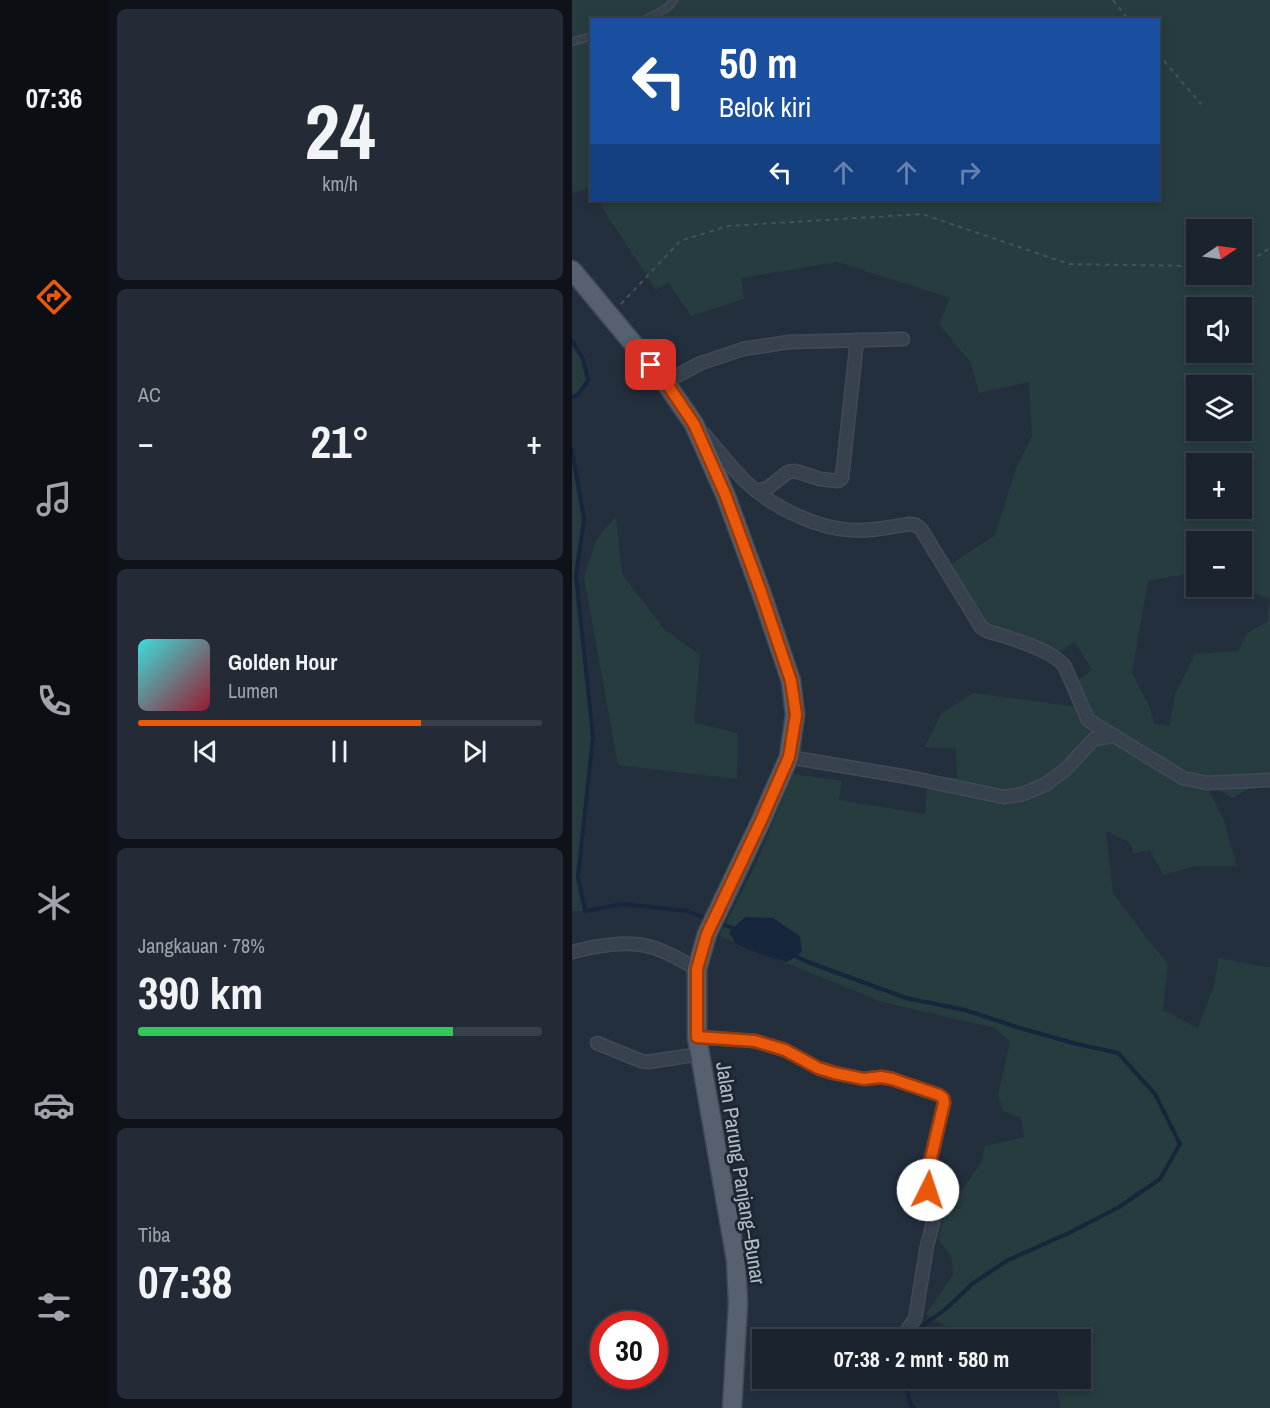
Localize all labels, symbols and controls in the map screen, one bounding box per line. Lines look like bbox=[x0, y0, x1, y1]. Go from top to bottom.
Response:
text: 50 m bbox=[719, 35, 798, 91]
icon: left bbox=[620, 42, 698, 120]
text: 24 bbox=[304, 78, 376, 183]
text: 07:36 bbox=[26, 80, 82, 116]
text: Belok kiri bbox=[719, 89, 811, 125]
icon: left bbox=[764, 156, 797, 189]
icon: ahead bbox=[827, 156, 860, 189]
icon: ahead bbox=[890, 156, 923, 189]
icon: right bbox=[953, 156, 986, 189]
text: km/h bbox=[322, 170, 358, 197]
north arrow bbox=[1186, 219, 1252, 285]
map controls bbox=[1186, 219, 1252, 597]
icon: directions bbox=[33, 276, 75, 318]
button: sound bbox=[1186, 297, 1252, 363]
pin bbox=[625, 339, 676, 390]
icon: arrive bbox=[634, 348, 667, 381]
button: layers bbox=[1186, 375, 1252, 441]
text: AC bbox=[138, 381, 161, 408]
text: 21° bbox=[310, 411, 370, 472]
text: − bbox=[138, 420, 154, 464]
text: + bbox=[526, 420, 542, 464]
button: + bbox=[1186, 453, 1252, 519]
icon: music bbox=[33, 478, 75, 520]
button: − bbox=[1186, 531, 1252, 597]
text: Golden Hour bbox=[228, 647, 337, 677]
text: Lumen bbox=[228, 677, 278, 704]
icon: phone bbox=[33, 680, 75, 722]
icon: previous bbox=[189, 735, 222, 768]
icon: pause bbox=[323, 735, 356, 768]
icon: next bbox=[458, 735, 491, 768]
icon: climate bbox=[33, 882, 75, 924]
text: Jangkauan · 78% bbox=[138, 932, 265, 959]
text: 390 km bbox=[138, 962, 263, 1023]
street label: Jalan Parung Panjang–Bunar bbox=[709, 1060, 773, 1287]
icon: car bbox=[33, 1084, 75, 1126]
position arrow bbox=[896, 1158, 960, 1222]
text: Tiba bbox=[138, 1221, 170, 1248]
text: 07:38 bbox=[138, 1251, 232, 1312]
icon: filters bbox=[33, 1286, 75, 1328]
speed limit sign: 30 bbox=[590, 1311, 668, 1389]
text: 07:38 · 2 mnt · 580 m bbox=[834, 1344, 1009, 1374]

